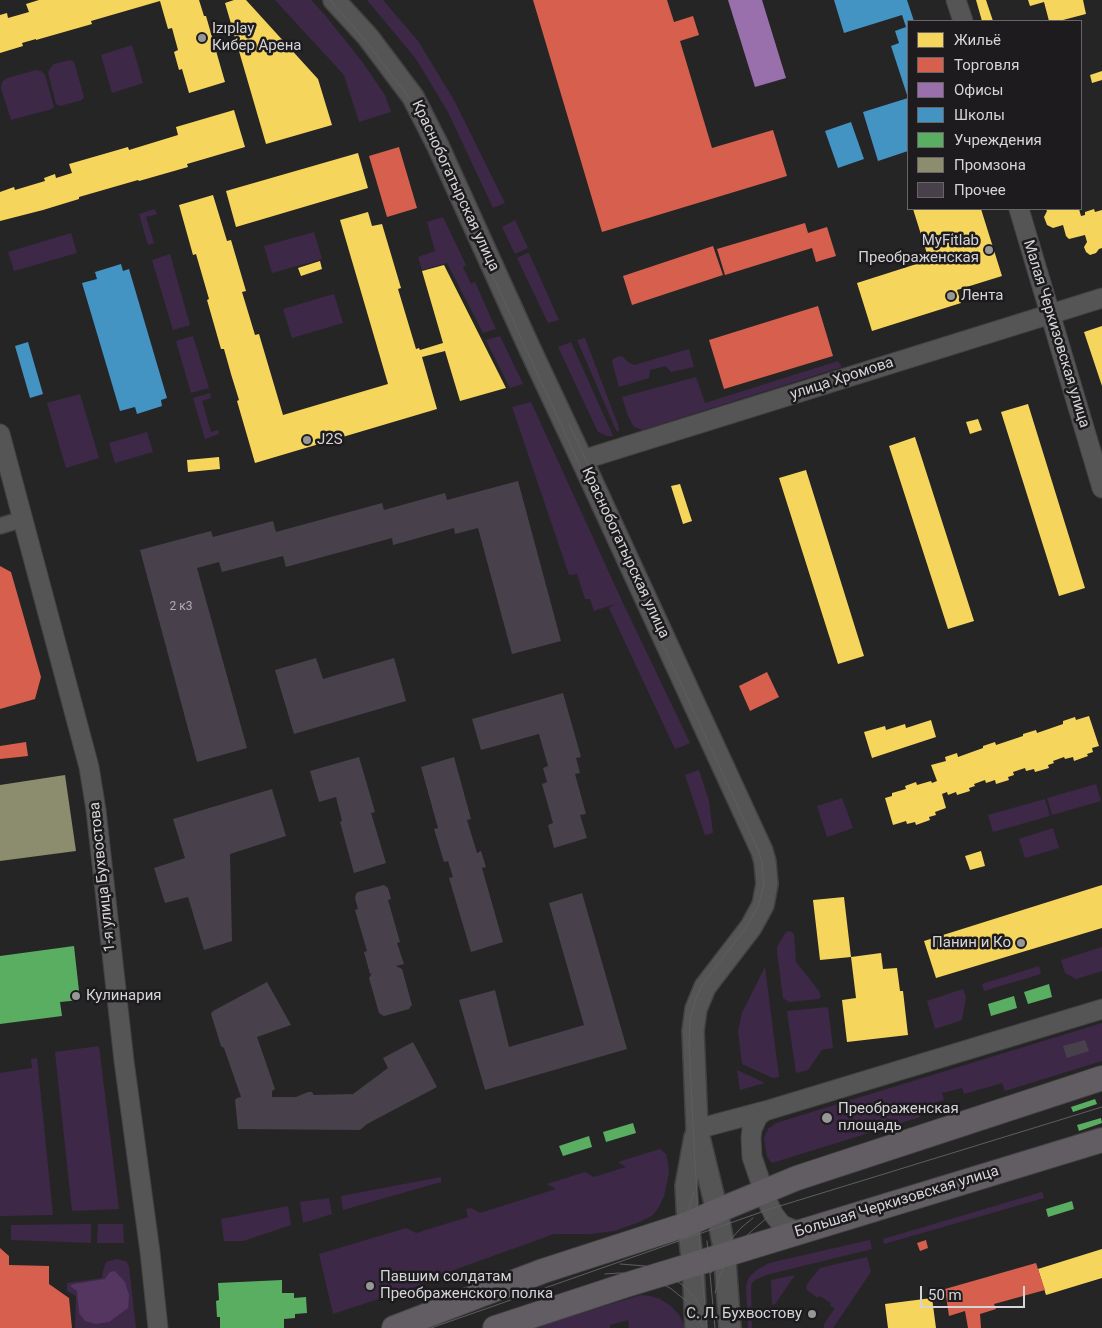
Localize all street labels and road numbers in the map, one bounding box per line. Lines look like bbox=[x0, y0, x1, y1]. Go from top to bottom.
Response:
street label: Краснобогатырская улица bbox=[407, 98, 503, 274]
street label: Малая Черкизовская улица bbox=[1019, 238, 1093, 430]
street label: улица Хромова bbox=[788, 354, 896, 404]
street label: Краснобогатырская улица bbox=[577, 465, 673, 641]
street label: 1-я улица Бухвостова bbox=[86, 801, 120, 953]
street label: Большая Черкизовская улица bbox=[793, 1162, 1001, 1242]

